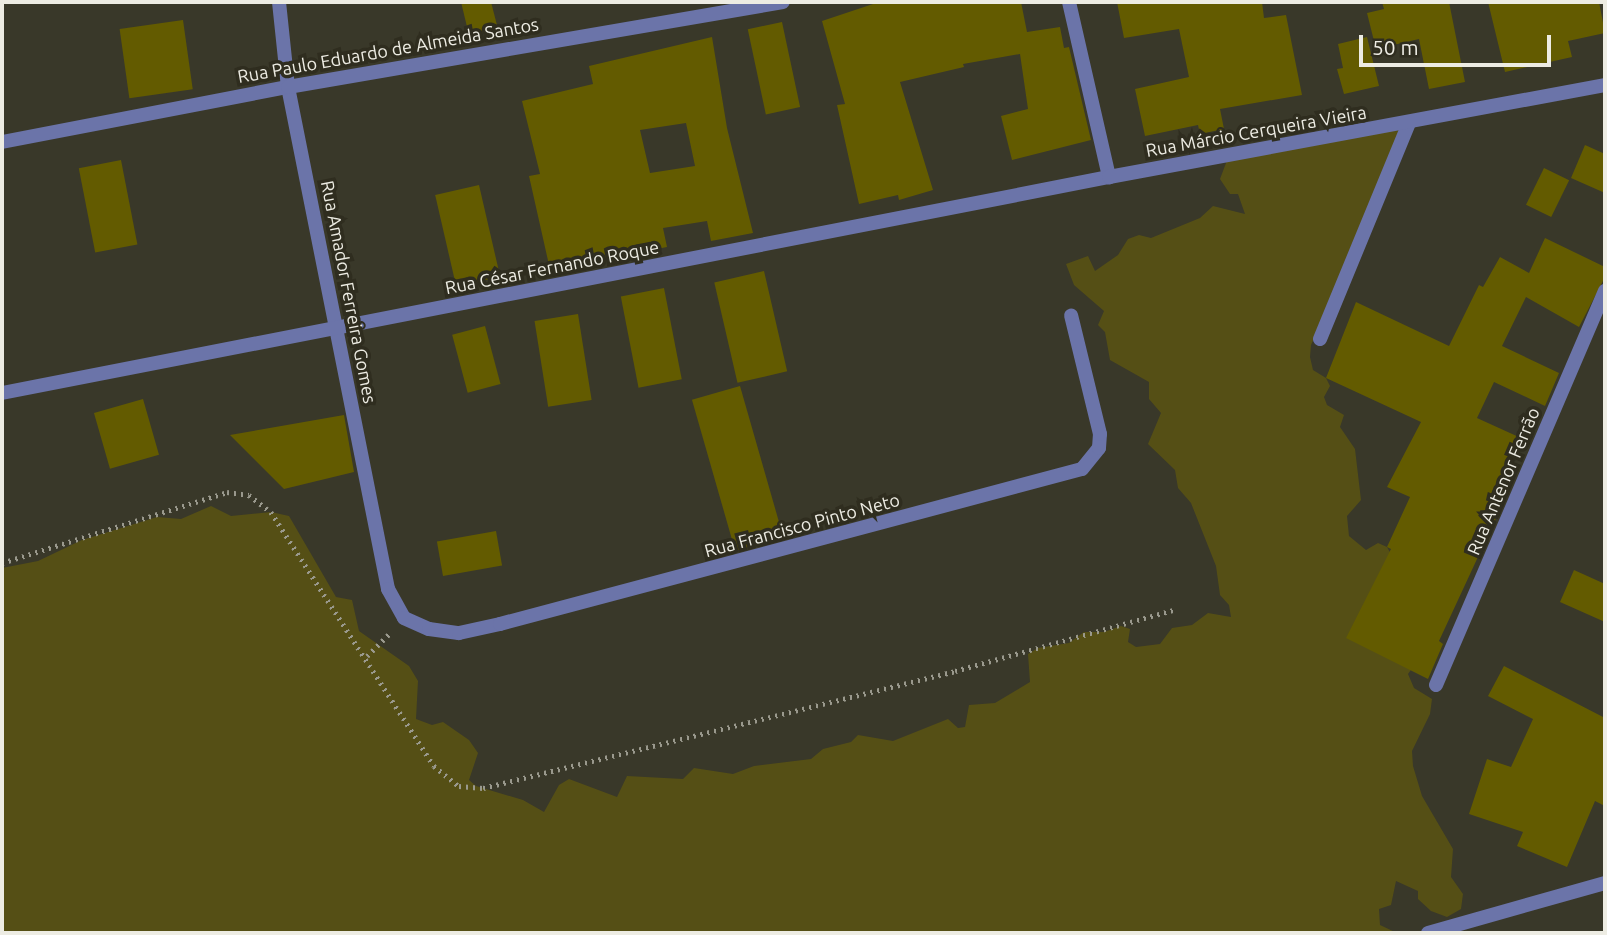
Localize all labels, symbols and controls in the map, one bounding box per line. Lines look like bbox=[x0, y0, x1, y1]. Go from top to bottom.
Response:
street label: Rua Paulo Eduardo de Almeida Santos bbox=[236, 13, 540, 87]
scale bar bbox=[1362, 21, 1554, 65]
text: 50 m bbox=[1372, 35, 1419, 59]
street label: Rua Márcio Cerqueira Vieira bbox=[1144, 101, 1368, 161]
street label: Rua Amador Ferreira Gomes bbox=[317, 179, 381, 405]
street label: Rua César Fernando Roque bbox=[443, 236, 661, 298]
street label: Rua Antenor Ferrão bbox=[1462, 404, 1544, 558]
street label: Rua Francisco Pinto Neto bbox=[702, 489, 902, 561]

